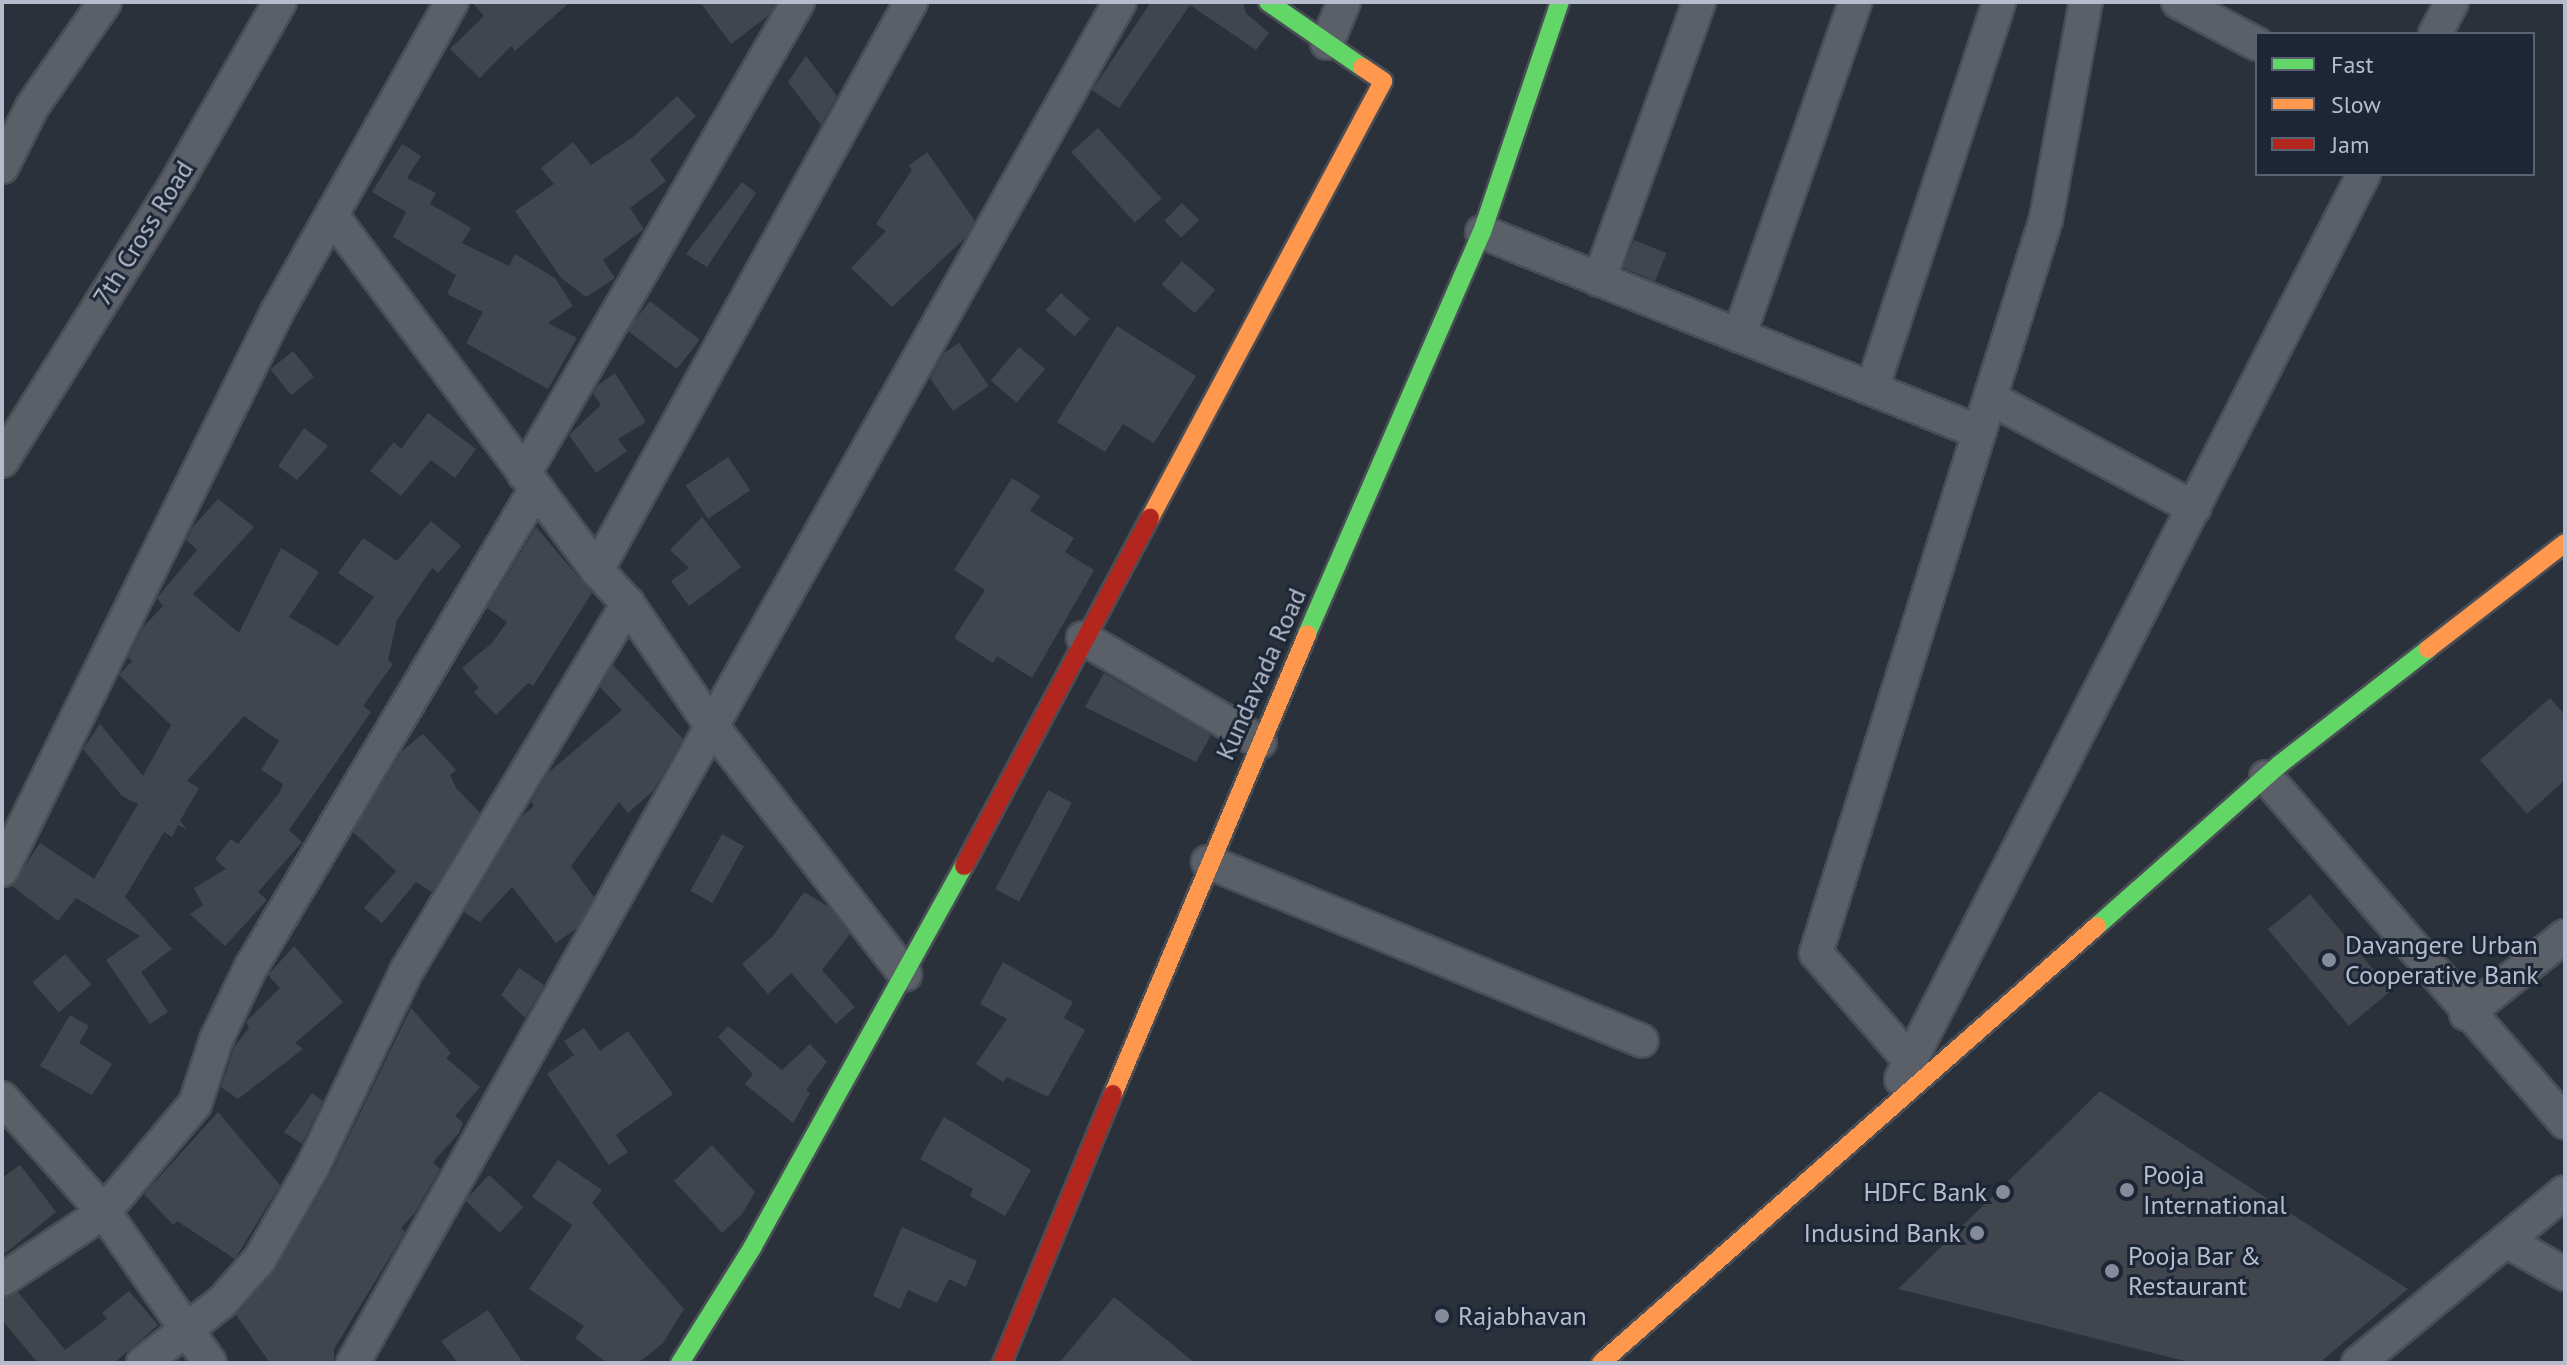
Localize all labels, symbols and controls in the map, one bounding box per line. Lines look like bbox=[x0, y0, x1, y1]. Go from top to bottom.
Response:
legend bbox=[2255, 32, 2535, 176]
text: Fast bbox=[2331, 49, 2374, 80]
text: Slow bbox=[2331, 89, 2381, 120]
text: Jam bbox=[2331, 129, 2369, 160]
street label: 7th Cross Road bbox=[86, 155, 200, 311]
street label: Kundavada Road bbox=[1209, 583, 1313, 765]
place label: Davangere Urban Cooperative Bank bbox=[2345, 929, 2539, 990]
marker: Davangere Urban Cooperative Bank bbox=[2320, 951, 2338, 969]
place label: Pooja International bbox=[2143, 1159, 2287, 1220]
place label: HDFC Bank bbox=[1863, 1176, 1987, 1208]
marker: Pooja International bbox=[2118, 1181, 2136, 1199]
marker: HDFC Bank bbox=[1994, 1183, 2012, 1201]
place label: Indusind Bank bbox=[1803, 1217, 1961, 1249]
marker: Indusind Bank bbox=[1968, 1224, 1986, 1242]
place label: Pooja Bar & Restaurant bbox=[2128, 1240, 2261, 1302]
marker: Pooja Bar & Restaurant bbox=[2103, 1262, 2121, 1280]
place label: Rajabhavan bbox=[1458, 1300, 1587, 1332]
marker: Rajabhavan bbox=[1433, 1307, 1451, 1325]

